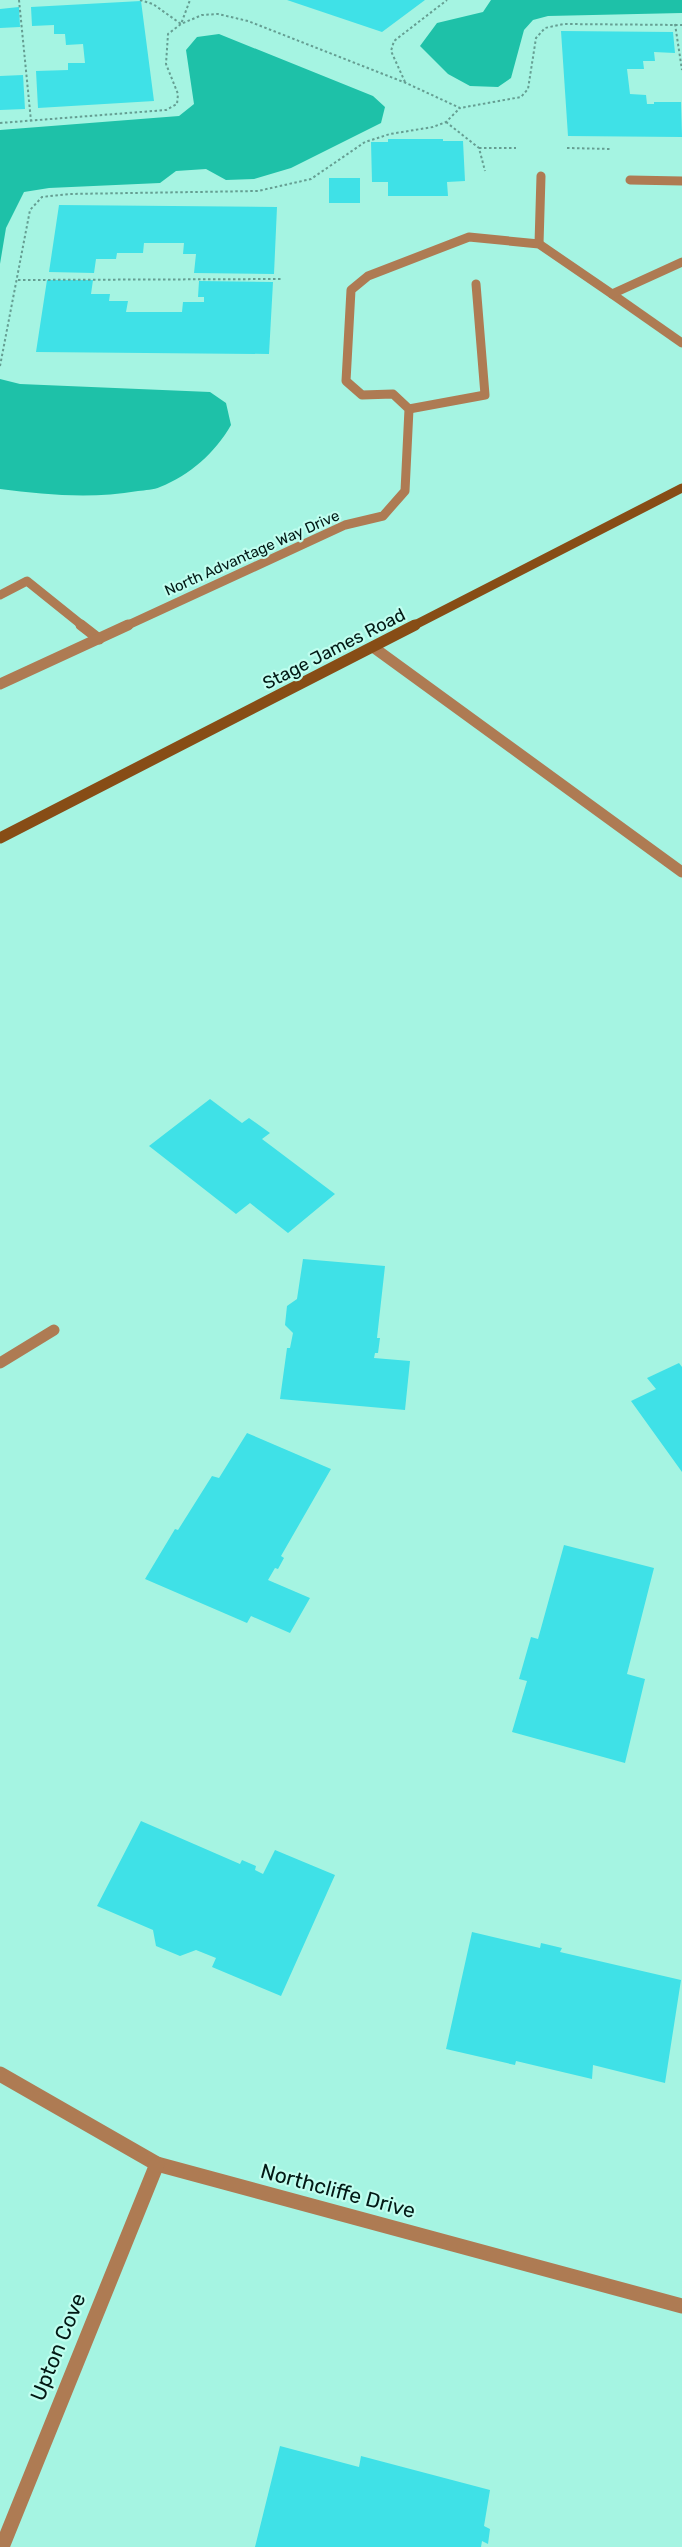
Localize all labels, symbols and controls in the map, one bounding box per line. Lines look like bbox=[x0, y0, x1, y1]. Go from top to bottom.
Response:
street label: North Advantage Way Drive bbox=[162, 506, 342, 600]
street label: Stage James Road bbox=[259, 604, 409, 694]
street label: Northcliffe Drive bbox=[258, 2158, 418, 2223]
street label: Upton Cove bbox=[25, 2289, 90, 2404]

